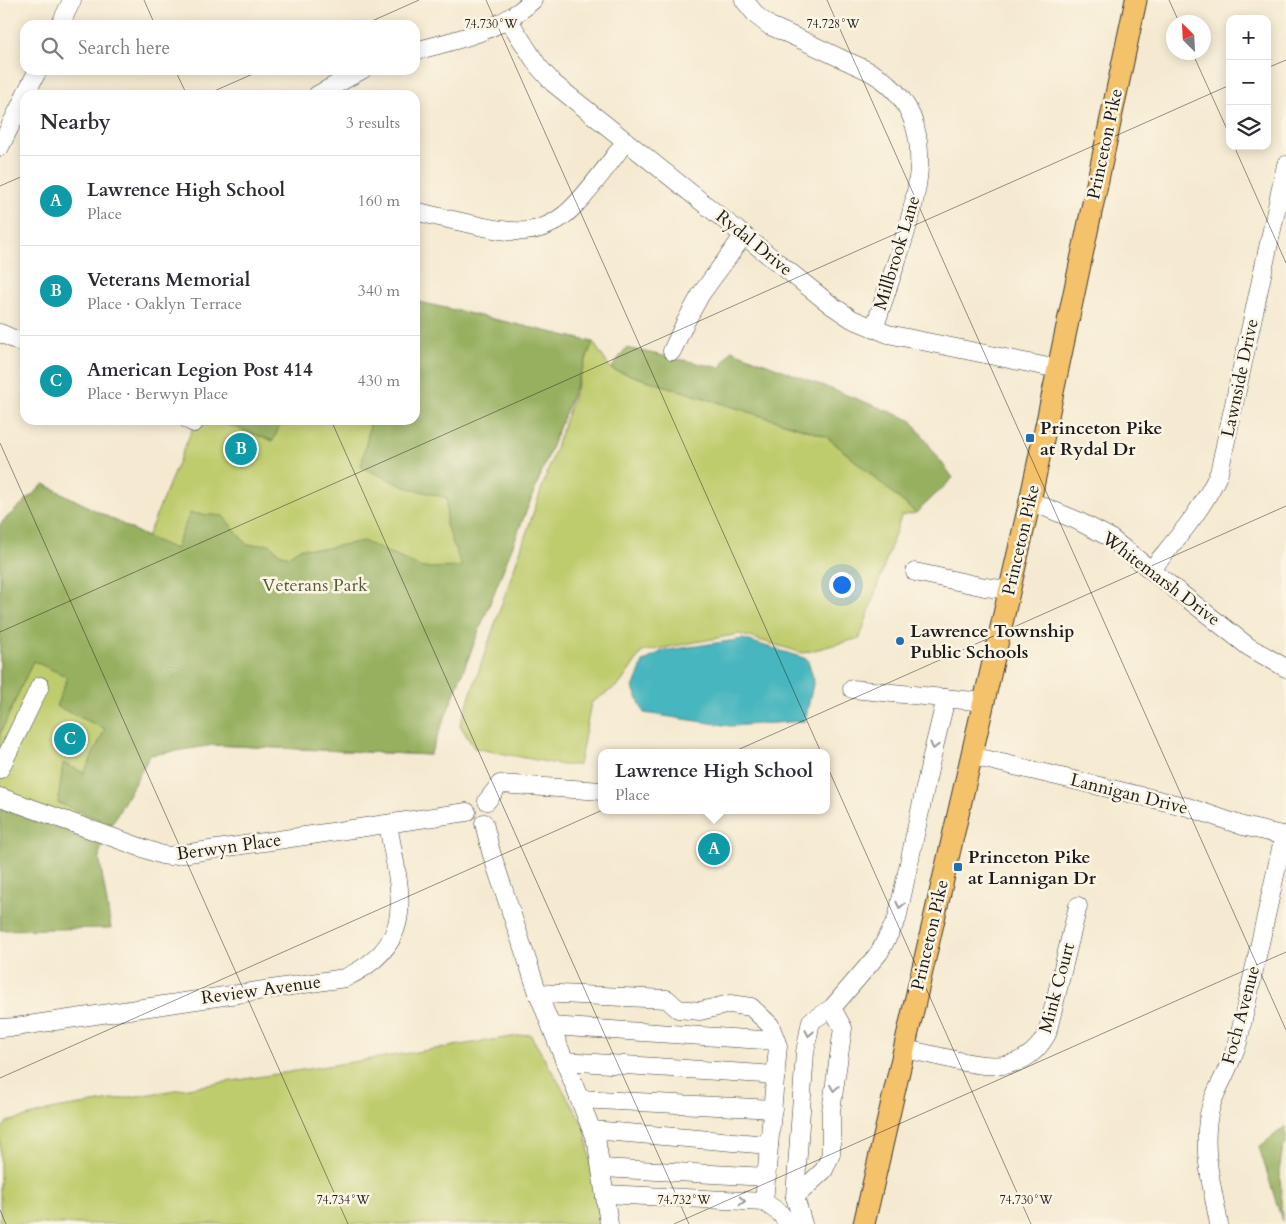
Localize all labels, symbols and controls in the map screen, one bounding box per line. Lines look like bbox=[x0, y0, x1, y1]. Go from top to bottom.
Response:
north arrow bbox=[1166, 15, 1211, 60]
map controls bbox=[1226, 15, 1271, 150]
button: + bbox=[1226, 15, 1271, 60]
text: 74.730°W bbox=[464, 16, 518, 32]
text: 74.728°W bbox=[806, 16, 860, 32]
search box bbox=[20, 20, 420, 75]
icon: search bbox=[38, 34, 66, 62]
text: Search here bbox=[78, 35, 170, 61]
button: − bbox=[1226, 60, 1271, 105]
street label: Princeton Pike bbox=[1081, 86, 1129, 202]
button: layers bbox=[1226, 105, 1271, 150]
text: Nearby bbox=[40, 108, 111, 137]
text: 3 results bbox=[346, 112, 400, 134]
text: Lawrence High School bbox=[87, 177, 285, 203]
text: A bbox=[50, 190, 62, 212]
text: 160 m bbox=[358, 190, 400, 212]
street label: Millbrook Lane bbox=[868, 193, 926, 313]
text: Place bbox=[87, 203, 122, 225]
street label: Rydal Drive bbox=[710, 204, 798, 282]
text: Veterans Memorial bbox=[87, 267, 250, 293]
text: B bbox=[50, 280, 62, 302]
text: 340 m bbox=[358, 280, 400, 302]
text: Place · Oaklyn Terrace bbox=[87, 293, 242, 315]
street label: Lawnside Drive bbox=[1215, 316, 1265, 440]
text: American Legion Post 414 bbox=[87, 357, 313, 383]
text: C bbox=[50, 370, 62, 392]
text: 430 m bbox=[358, 370, 400, 392]
text: Place · Berwyn Place bbox=[87, 383, 228, 405]
place label: Princeton Pike at Rydal Dr bbox=[1040, 416, 1163, 462]
pin: B bbox=[225, 430, 257, 468]
marker: Princeton Pike at Rydal Dr bbox=[1024, 432, 1036, 444]
street label: Princeton Pike bbox=[996, 482, 1046, 598]
street label: Whitemarsh Drive bbox=[1096, 526, 1225, 632]
your location bbox=[829, 572, 855, 598]
park label: Veterans Park bbox=[262, 573, 368, 598]
place label: Lawrence Township Public Schools bbox=[910, 619, 1075, 665]
marker: Lawrence Township Public Schools bbox=[894, 635, 906, 647]
pin: C bbox=[54, 720, 86, 758]
one-way arrow bbox=[929, 741, 940, 750]
popup bbox=[598, 749, 830, 814]
text: Lawrence High School bbox=[615, 758, 813, 784]
street label: Lannigan Drive bbox=[1067, 767, 1191, 821]
text: Place bbox=[615, 784, 650, 806]
street label: Berwyn Place bbox=[175, 827, 283, 867]
pin: A bbox=[698, 830, 730, 868]
place label: Princeton Pike at Lannigan Dr bbox=[968, 845, 1097, 891]
marker: Princeton Pike at Lannigan Dr bbox=[952, 861, 964, 873]
street label: Princeton Pike bbox=[905, 877, 955, 993]
one-way arrow bbox=[895, 900, 906, 909]
street label: Mink Court bbox=[1033, 940, 1081, 1036]
street label: Foch Avenue bbox=[1216, 963, 1266, 1067]
street label: Review Avenue bbox=[200, 969, 322, 1011]
one-way arrow bbox=[804, 1028, 814, 1037]
one-way arrow bbox=[829, 1085, 840, 1093]
text: 74.734°W bbox=[316, 1192, 370, 1208]
text: 74.732°W bbox=[657, 1192, 711, 1208]
text: 74.730°W bbox=[999, 1192, 1053, 1208]
one-way arrow bbox=[738, 1196, 746, 1207]

